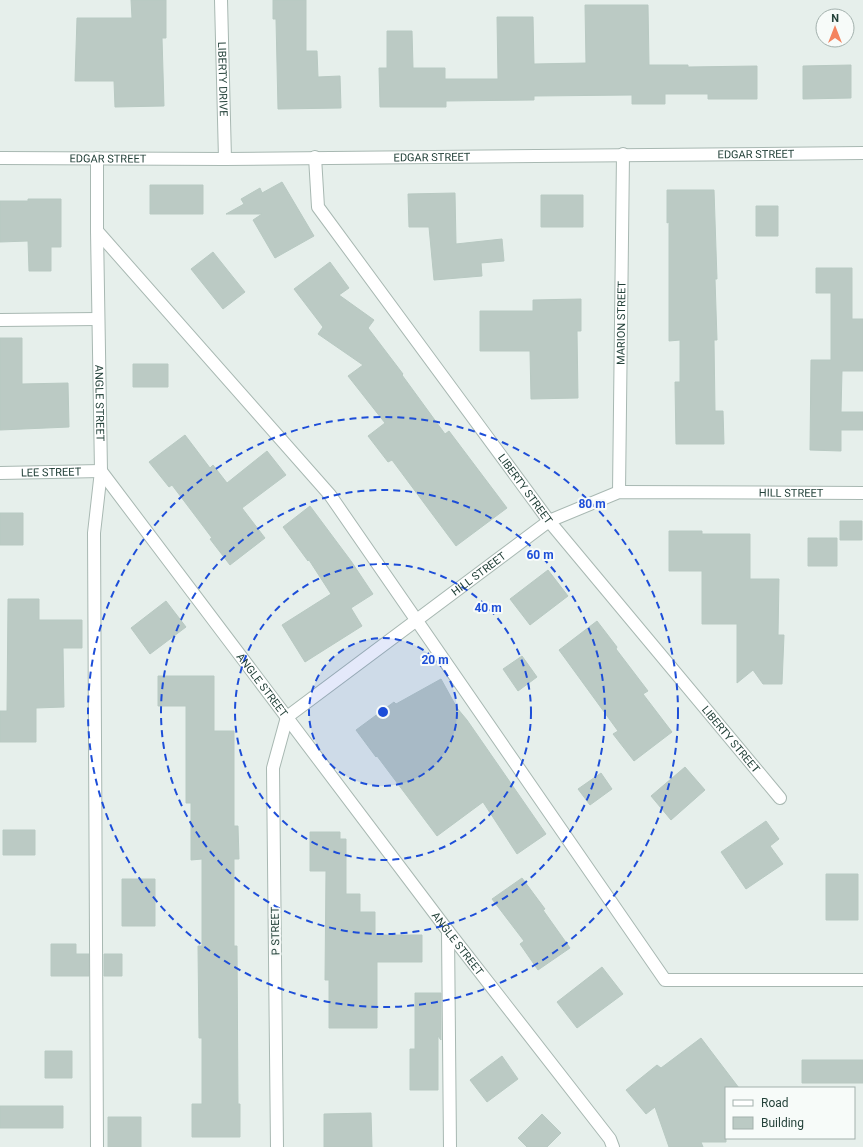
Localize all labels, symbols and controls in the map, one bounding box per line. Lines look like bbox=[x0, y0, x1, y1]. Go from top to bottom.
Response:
north arrow bbox=[815, 8, 855, 48]
text: N bbox=[831, 12, 839, 25]
street label: LIBERTY DRIVE bbox=[215, 41, 230, 116]
street label: EDGAR STREET bbox=[718, 148, 795, 161]
street label: EDGAR STREET bbox=[394, 151, 471, 164]
street label: EDGAR STREET bbox=[70, 152, 147, 166]
street label: MARION STREET bbox=[615, 281, 629, 365]
street label: ANGLE STREET bbox=[92, 365, 107, 442]
street label: LIBERTY STREET bbox=[495, 452, 555, 527]
street label: LEE STREET bbox=[21, 465, 82, 480]
street label: HILL STREET bbox=[759, 487, 824, 500]
text: 80 m bbox=[578, 497, 606, 511]
text: 60 m bbox=[526, 548, 554, 562]
street label: HILL STREET bbox=[449, 549, 509, 599]
text: 40 m bbox=[474, 601, 502, 615]
street label: ANGLE STREET bbox=[234, 651, 290, 720]
text: 20 m bbox=[421, 653, 449, 667]
street label: LIBERTY STREET bbox=[699, 703, 763, 776]
centre of rings bbox=[376, 705, 390, 719]
street label: P STREET bbox=[269, 906, 282, 955]
street label: ANGLE STREET bbox=[429, 909, 486, 978]
legend bbox=[725, 1087, 855, 1139]
text: Road bbox=[761, 1096, 789, 1110]
text: Building bbox=[761, 1116, 804, 1130]

